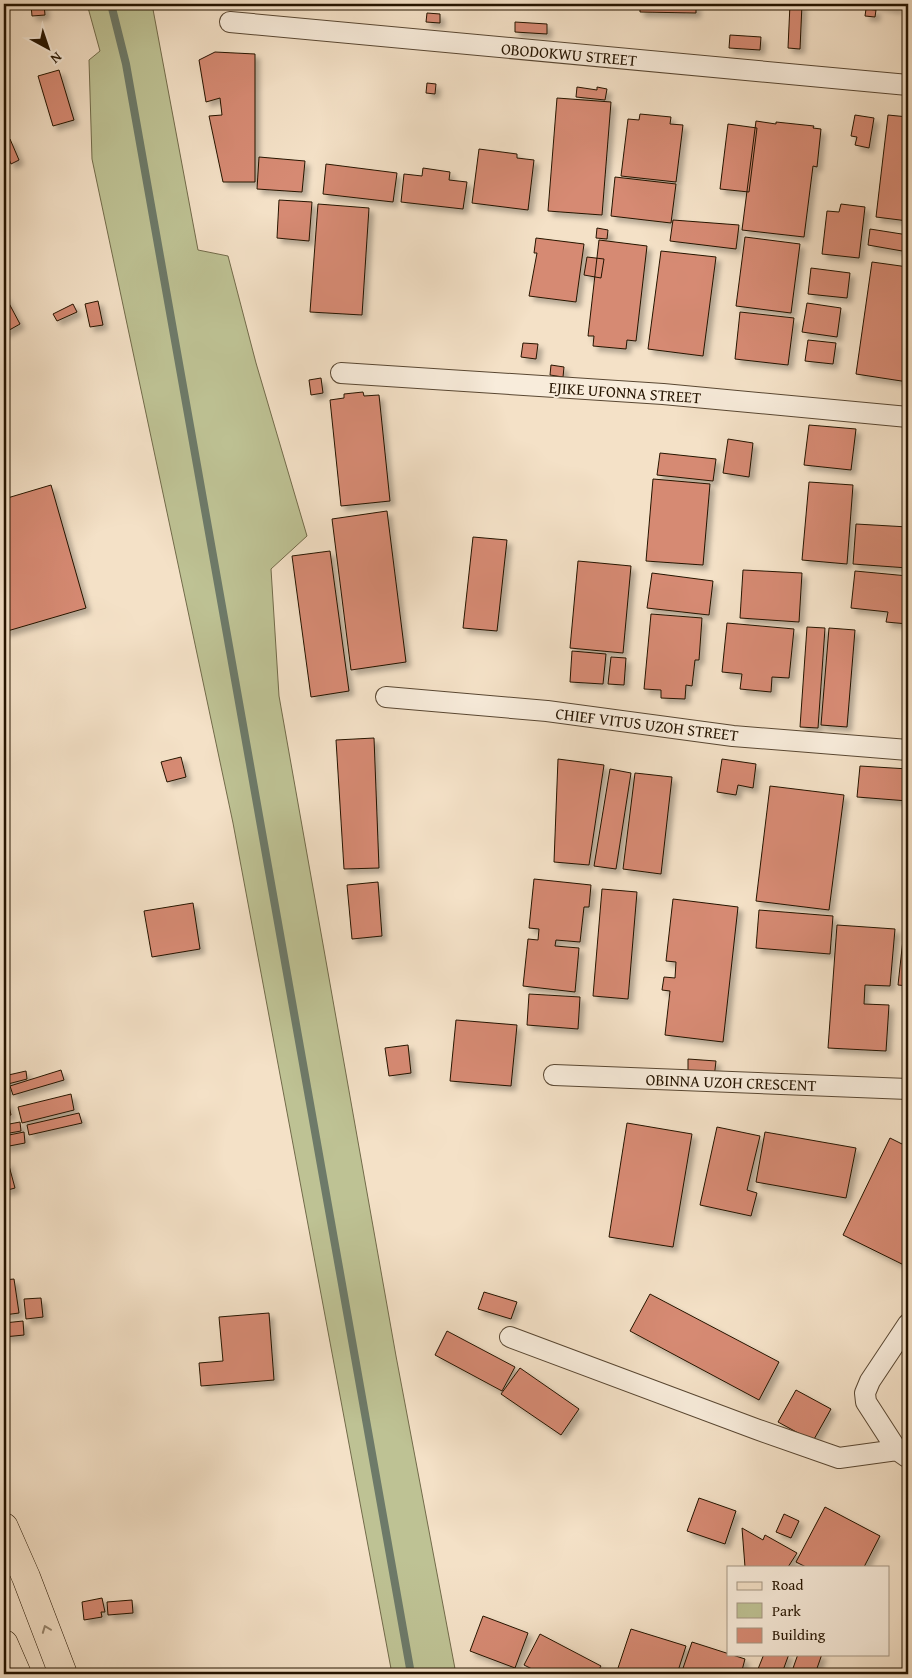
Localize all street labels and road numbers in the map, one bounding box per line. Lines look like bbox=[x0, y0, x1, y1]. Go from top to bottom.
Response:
street label: OBODOKWU STREET bbox=[500, 36, 638, 72]
street label: EJIKE UFONNA STREET bbox=[548, 375, 702, 409]
street label: CHIEF VITUS UZOH STREET bbox=[554, 701, 740, 747]
street label: OBINNA UZOH CRESCENT bbox=[645, 1067, 817, 1097]

